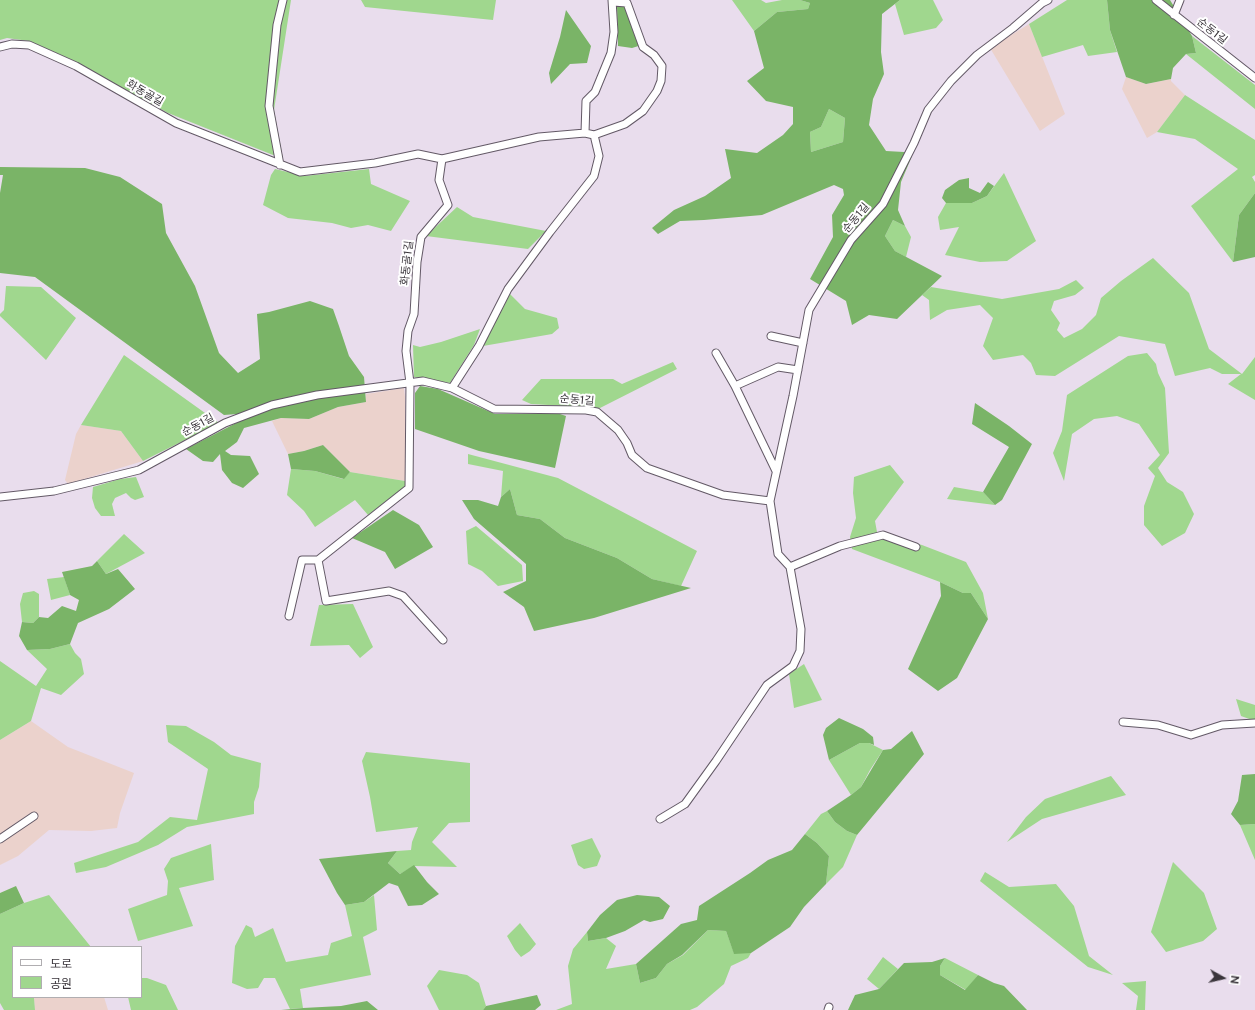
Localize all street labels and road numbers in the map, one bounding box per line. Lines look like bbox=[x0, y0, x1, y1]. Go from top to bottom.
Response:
street label: 순동1길 bbox=[1194, 15, 1230, 47]
street label: 화동골길 bbox=[124, 77, 166, 109]
street label: 순동1길 bbox=[840, 200, 872, 236]
street label: 화동골1길 bbox=[398, 240, 416, 286]
street label: 순동1길 bbox=[559, 392, 595, 408]
street label: 순동1길 bbox=[180, 411, 216, 439]

